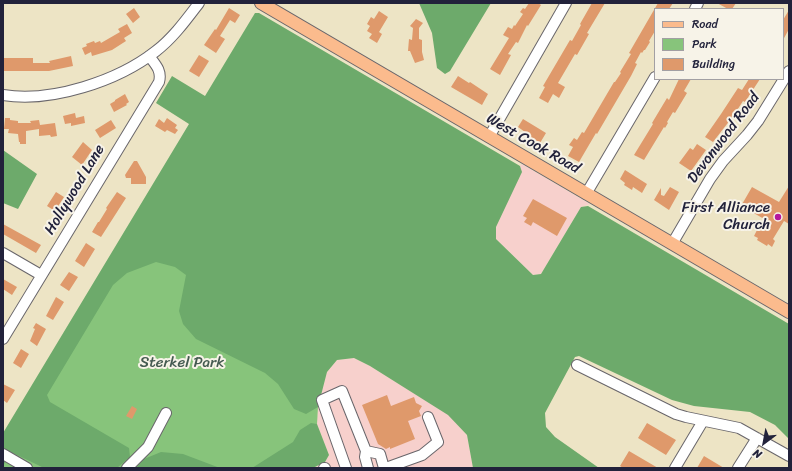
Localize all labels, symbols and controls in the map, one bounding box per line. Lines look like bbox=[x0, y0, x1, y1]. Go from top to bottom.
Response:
legend bbox=[654, 8, 784, 80]
text: Road bbox=[692, 13, 718, 35]
text: Park bbox=[692, 33, 717, 55]
text: Building bbox=[692, 53, 735, 75]
street label: Devonwood Road bbox=[684, 89, 764, 187]
street label: West Cook Road bbox=[483, 110, 583, 178]
street label: Hollywood Lane bbox=[41, 142, 109, 238]
place label: First Alliance Church bbox=[682, 199, 770, 234]
marker: First Alliance Church bbox=[773, 212, 783, 222]
park label: Sterkel Park bbox=[140, 354, 224, 372]
north arrow bbox=[744, 423, 784, 463]
text: N bbox=[749, 444, 766, 464]

